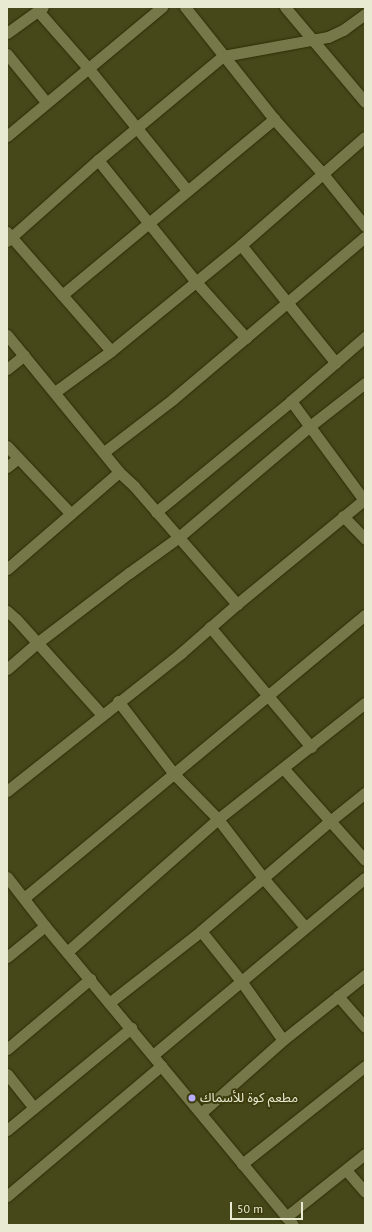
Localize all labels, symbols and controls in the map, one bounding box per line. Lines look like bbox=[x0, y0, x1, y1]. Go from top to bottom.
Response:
place label: مطعم كوة للأسماك bbox=[200, 1090, 298, 1106]
marker: مطعم كوة للأسماك bbox=[187, 1093, 197, 1103]
scale bar bbox=[232, 1194, 305, 1220]
text: 50 m bbox=[237, 1201, 263, 1216]

